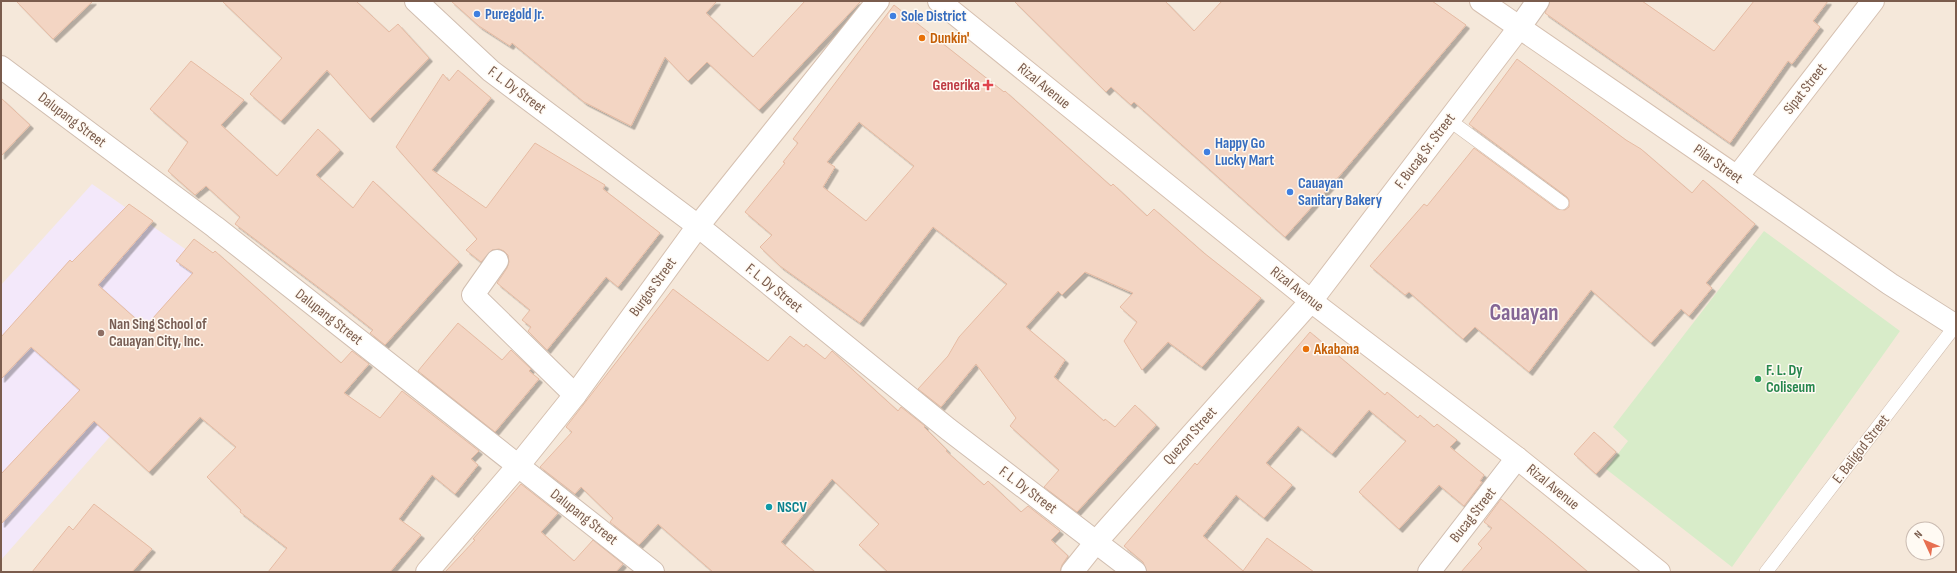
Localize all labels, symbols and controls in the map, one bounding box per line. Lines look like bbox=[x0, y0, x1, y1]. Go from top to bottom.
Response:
place label: Puregold Jr. bbox=[485, 5, 544, 24]
place label: Sole District bbox=[901, 7, 967, 26]
marker: Puregold Jr. bbox=[472, 9, 482, 19]
marker: Sole District bbox=[888, 11, 898, 21]
place label: Dunkin' bbox=[930, 29, 970, 48]
marker: Dunkin' bbox=[917, 33, 927, 43]
street label: Rizal Avenue bbox=[1014, 59, 1074, 113]
street label: Sipat Street bbox=[1779, 59, 1831, 118]
street label: F. L. Dy Street bbox=[484, 62, 550, 118]
place label: Generika bbox=[933, 76, 980, 95]
marker: Generika bbox=[983, 80, 993, 90]
street label: Dalupang Street bbox=[34, 88, 110, 152]
street label: F. Bucag Sr. Street bbox=[1390, 109, 1460, 192]
place label: Happy Go Lucky Mart bbox=[1215, 134, 1274, 170]
street label: Pilar Street bbox=[1690, 140, 1747, 188]
marker: Happy Go Lucky Mart bbox=[1202, 147, 1212, 157]
place label: Cauayan Sanitary Bakery bbox=[1298, 174, 1383, 210]
marker: Cauayan Sanitary Bakery bbox=[1285, 187, 1295, 197]
street label: Burgos Street bbox=[625, 253, 681, 320]
street label: F. L. Dy Street bbox=[742, 259, 807, 317]
street label: Rizal Avenue bbox=[1266, 262, 1328, 316]
street label: Dalupang Street bbox=[291, 285, 367, 350]
district label: Cauayan bbox=[1489, 299, 1559, 327]
place label: Nan Sing School of Cauayan City, Inc. bbox=[109, 315, 207, 351]
marker: Nan Sing School of Cauayan City, Inc. bbox=[96, 328, 106, 338]
place label: Akabana bbox=[1313, 340, 1359, 359]
marker: Akabana bbox=[1301, 344, 1311, 354]
place label: F. L. Dy Coliseum bbox=[1766, 361, 1815, 397]
marker: F. L. Dy Coliseum bbox=[1753, 374, 1763, 384]
street label: Quezon Street bbox=[1159, 403, 1221, 469]
street label: E. Baligod Street bbox=[1828, 410, 1894, 487]
street label: Rizal Avenue bbox=[1523, 460, 1583, 514]
street label: F. L. Dy Street bbox=[995, 462, 1061, 518]
street label: Bucag Street bbox=[1446, 483, 1501, 546]
street label: Dalupang Street bbox=[546, 485, 622, 550]
place label: NSCV bbox=[777, 498, 807, 517]
marker: NSCV bbox=[764, 502, 774, 512]
north arrow bbox=[1905, 521, 1945, 561]
text: N bbox=[1911, 528, 1925, 541]

